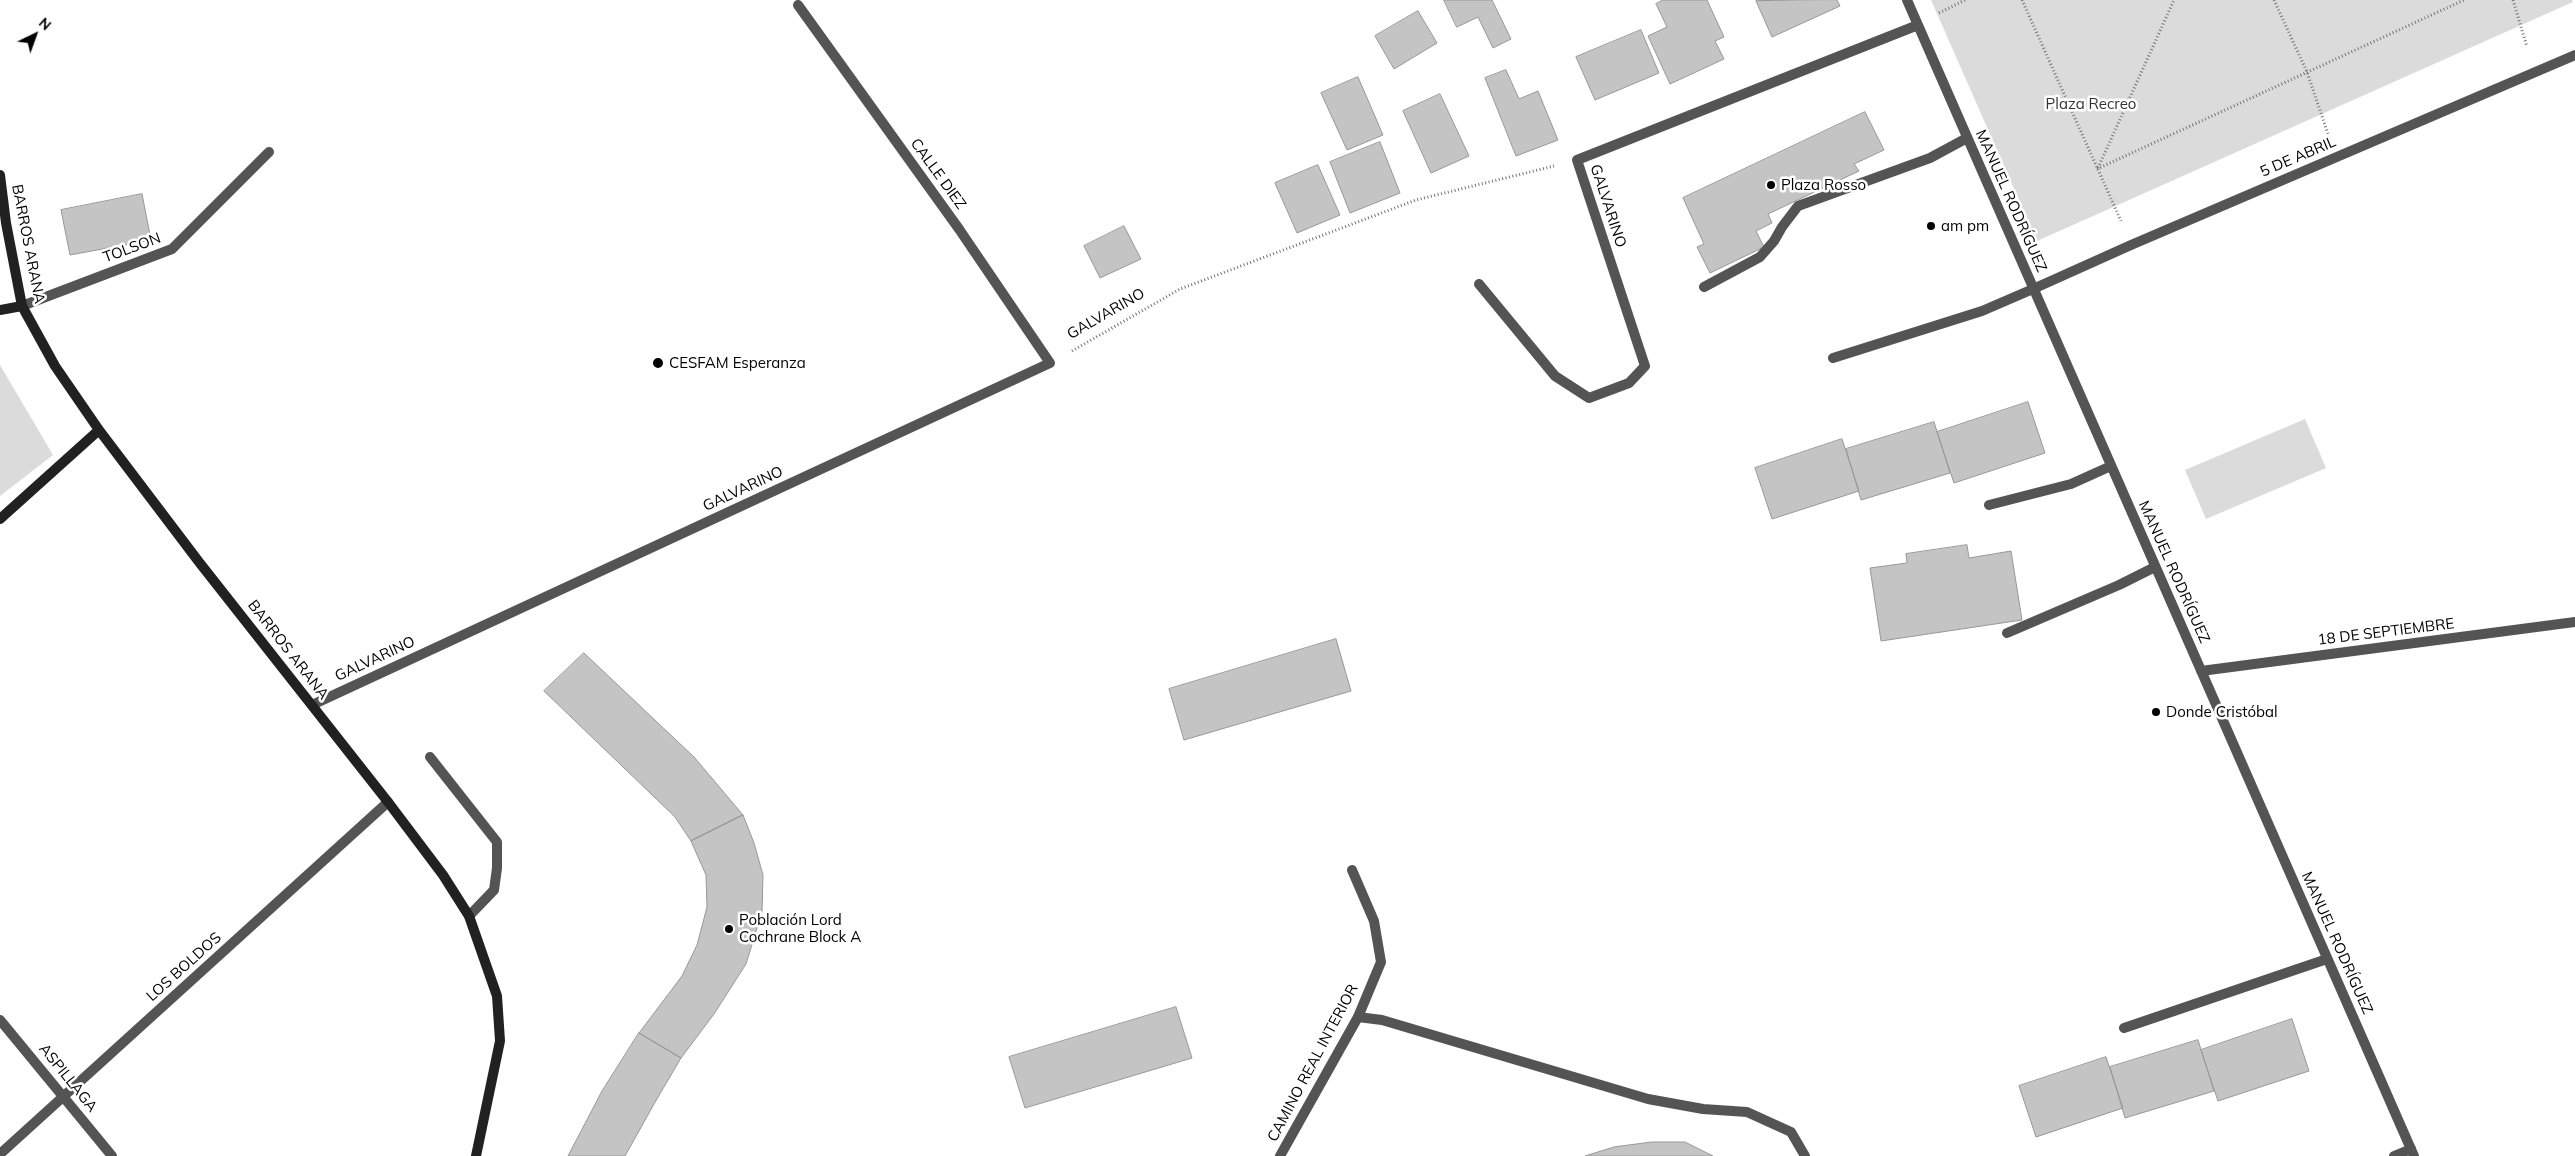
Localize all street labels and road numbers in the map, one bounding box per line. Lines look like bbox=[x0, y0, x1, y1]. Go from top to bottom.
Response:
street label: MANUEL RODRÍGUEZ bbox=[1971, 127, 2051, 275]
street label: 5 DE ABRIL bbox=[2257, 133, 2339, 181]
street label: CALLE DIEZ bbox=[906, 135, 970, 213]
street label: GALVARINO bbox=[1586, 162, 1630, 250]
street label: BARROS ARANA bbox=[8, 183, 48, 305]
street label: TOLSON bbox=[101, 229, 163, 267]
street label: GALVARINO bbox=[1064, 285, 1148, 343]
street label: GALVARINO bbox=[700, 463, 786, 515]
street label: MANUEL RODRÍGUEZ bbox=[2134, 498, 2214, 646]
street label: BARROS ARANA bbox=[244, 597, 332, 703]
street label: 18 DE SEPTIEMBRE bbox=[2317, 615, 2455, 649]
street label: GALVARINO bbox=[332, 633, 418, 685]
street label: MANUEL RODRÍGUEZ bbox=[2297, 869, 2377, 1017]
street label: LOS BOLDOS bbox=[143, 929, 225, 1005]
street label: CAMINO REAL INTERIOR bbox=[1264, 981, 1362, 1145]
street label: ASPILLAGA bbox=[35, 1040, 101, 1116]

